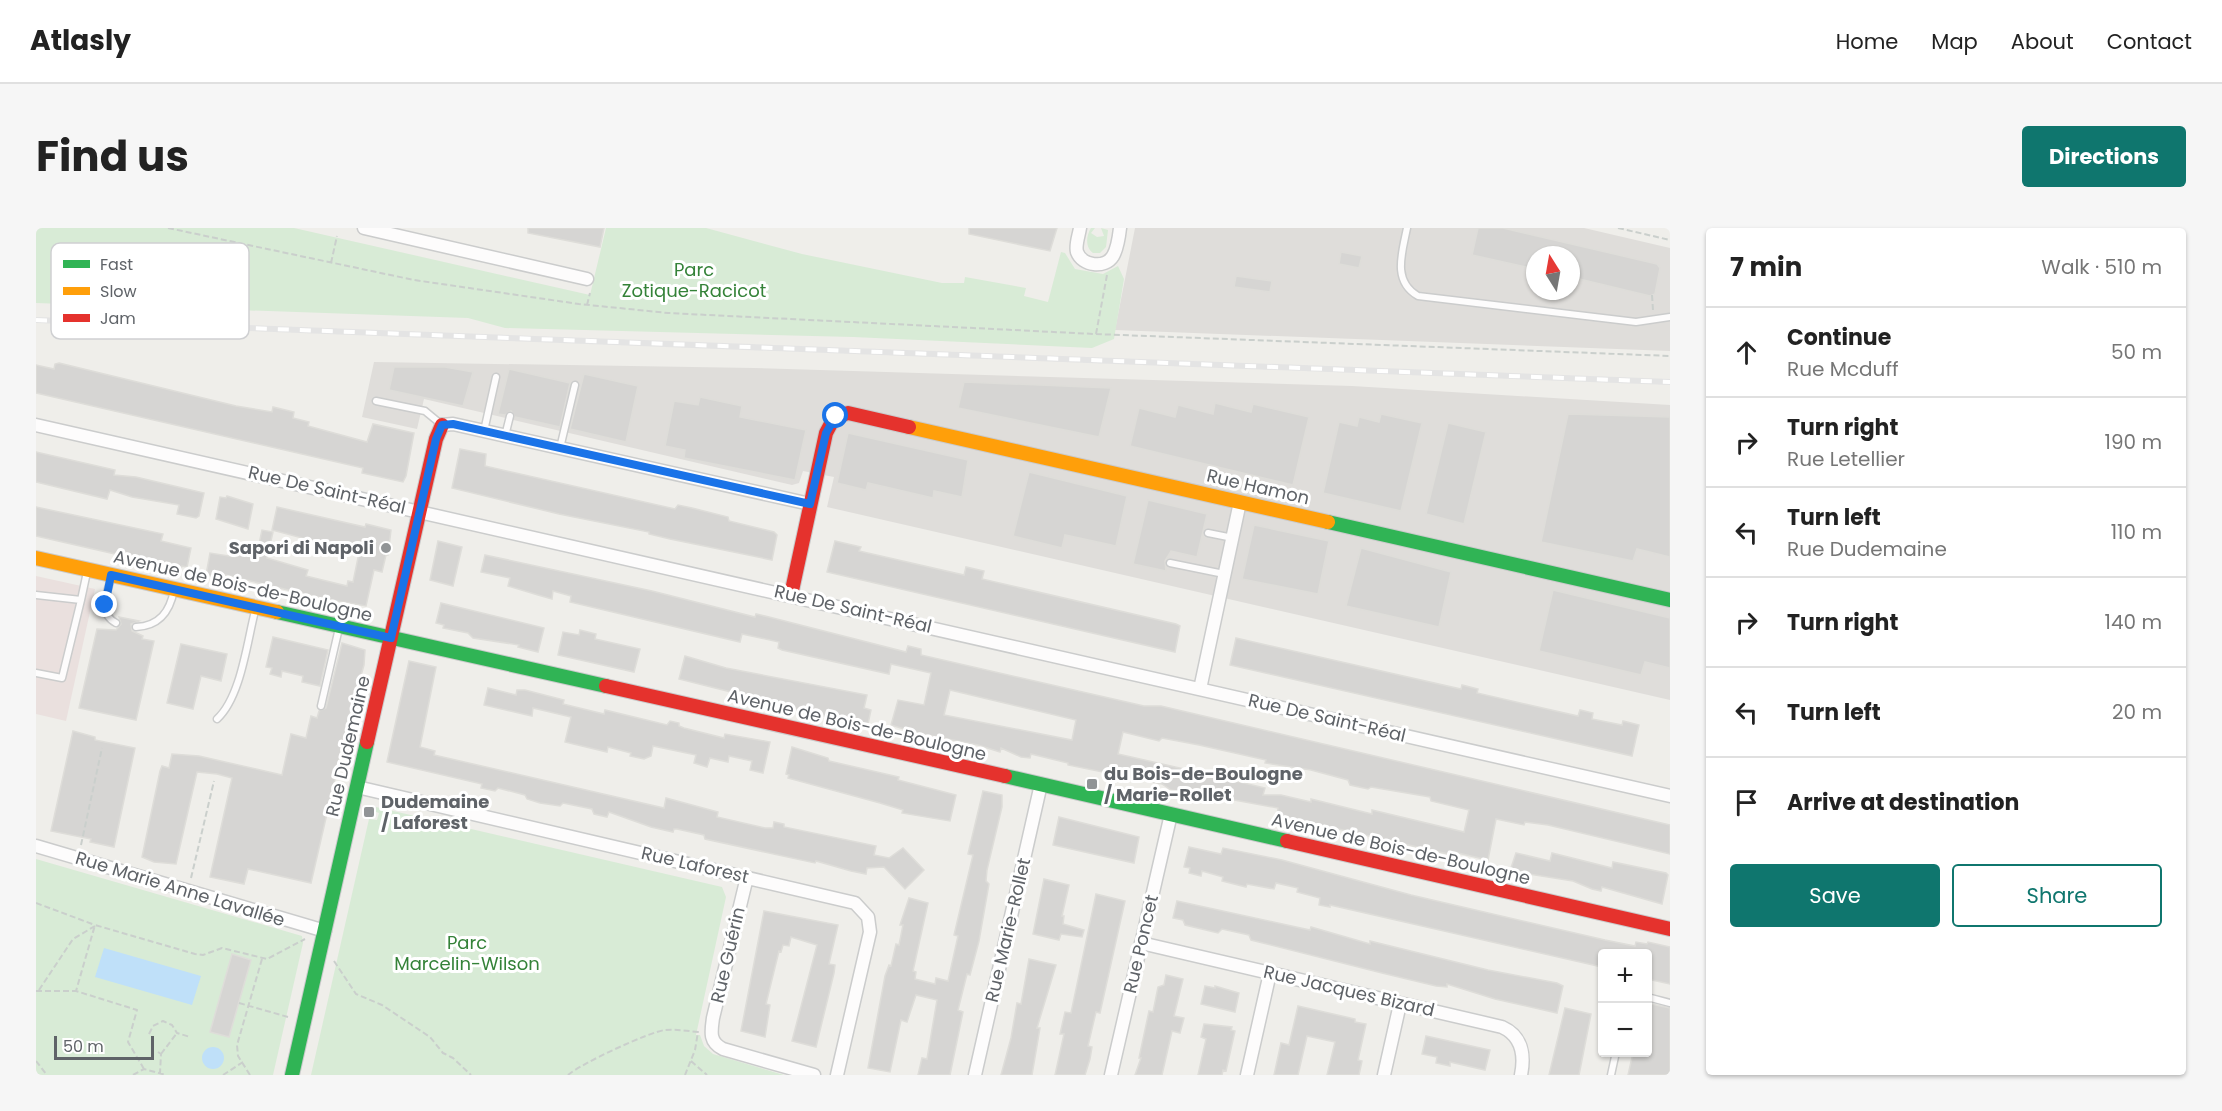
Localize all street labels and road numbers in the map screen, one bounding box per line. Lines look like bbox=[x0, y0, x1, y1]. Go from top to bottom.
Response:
street label: Rue De Saint-Réal bbox=[246, 459, 408, 520]
street label: Rue Hamon bbox=[1204, 463, 1312, 510]
street label: Avenue de Bois-de-Boulogne bbox=[111, 544, 375, 627]
street label: Rue De Saint-Réal bbox=[772, 578, 934, 639]
street label: Rue Dudemaine bbox=[319, 673, 376, 819]
street label: Avenue de Bois-de-Boulogne bbox=[725, 683, 989, 766]
street label: Rue De Saint-Réal bbox=[1246, 687, 1408, 748]
street label: Avenue de Bois-de-Boulogne bbox=[1269, 807, 1533, 890]
street label: Rue Laforest bbox=[639, 840, 751, 889]
street label: Rue Marie Anne Lavallée bbox=[72, 845, 288, 932]
street label: Rue Marie-Rollet bbox=[979, 855, 1036, 1004]
street label: Rue Poncet bbox=[1117, 892, 1164, 996]
street label: Rue Guérin bbox=[704, 904, 751, 1005]
street label: Rue Jacques Bizard bbox=[1261, 959, 1437, 1022]

